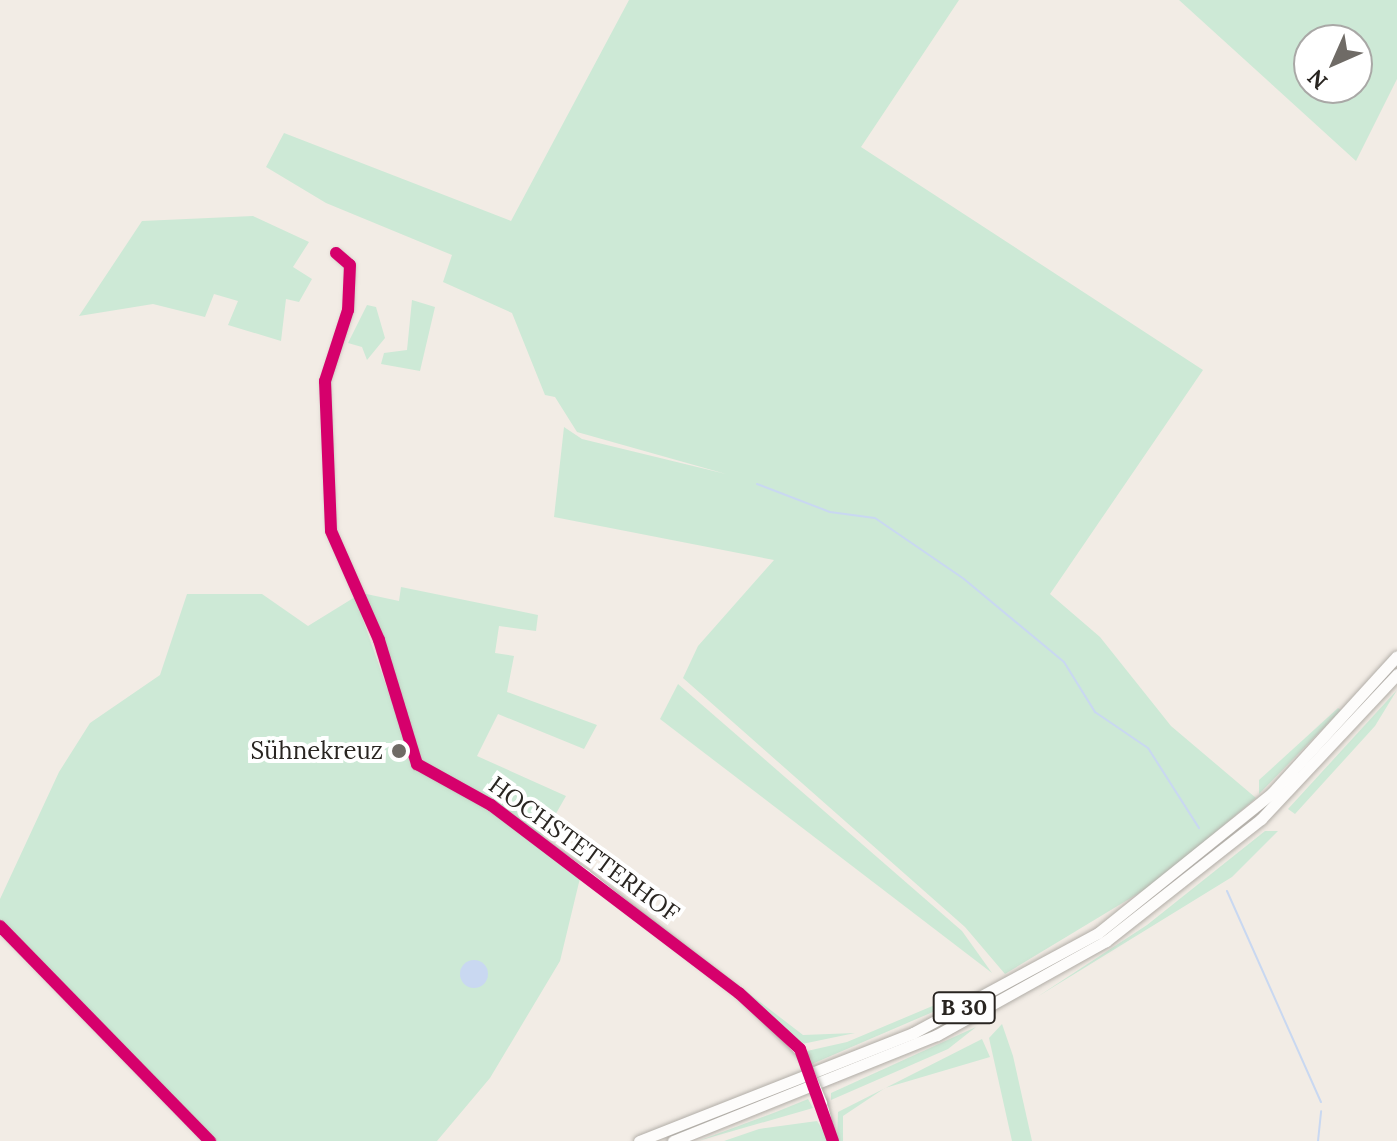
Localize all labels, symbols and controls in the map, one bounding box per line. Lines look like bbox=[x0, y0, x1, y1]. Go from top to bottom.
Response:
north arrow bbox=[1293, 24, 1373, 104]
text: N bbox=[1302, 64, 1333, 95]
place label: Sühnekreuz bbox=[251, 737, 383, 765]
marker: Sühnekreuz bbox=[390, 742, 408, 760]
street label: HOCHSTETTERHOF bbox=[483, 770, 685, 928]
road number: B 30 bbox=[932, 990, 996, 1026]

